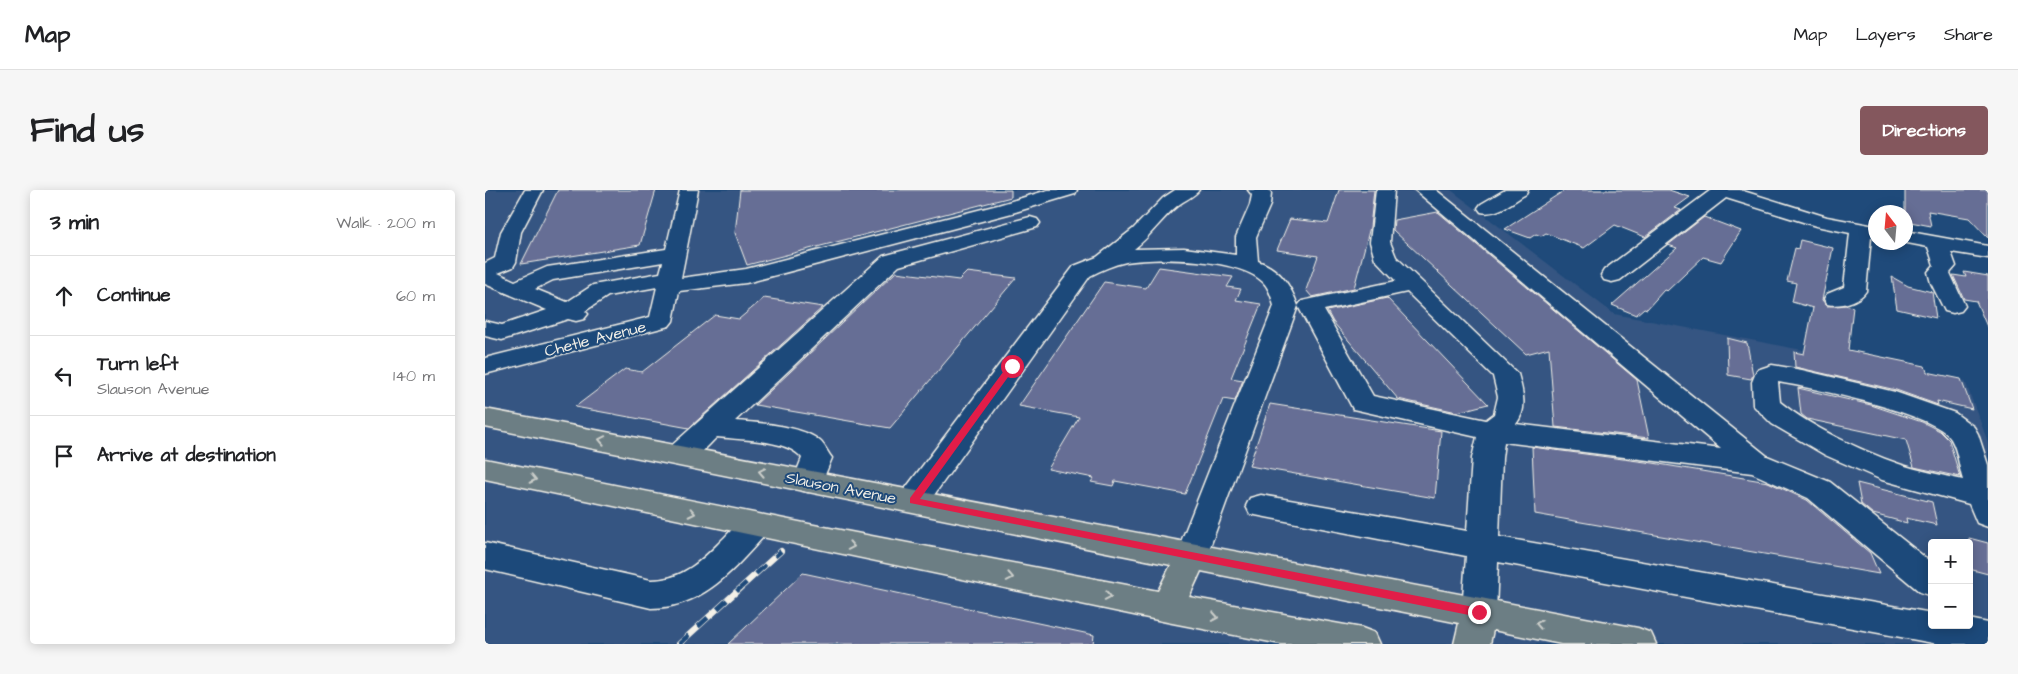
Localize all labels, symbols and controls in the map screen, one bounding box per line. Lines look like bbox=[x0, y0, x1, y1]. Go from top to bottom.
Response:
text: Map bbox=[25, 18, 70, 52]
text: Map bbox=[1793, 22, 1827, 47]
text: Layers bbox=[1855, 22, 1916, 47]
text: Share bbox=[1944, 22, 1993, 47]
text: Find us bbox=[30, 106, 144, 155]
button: Directions bbox=[1860, 106, 1988, 155]
north arrow bbox=[1868, 205, 1913, 250]
text: 3 min bbox=[50, 208, 99, 237]
text: Walk · 200 m bbox=[336, 212, 435, 234]
icon: ahead bbox=[50, 282, 78, 310]
text: Continue bbox=[97, 282, 171, 309]
text: 60 m bbox=[396, 285, 435, 307]
street label: Chetle Avenue bbox=[542, 316, 649, 362]
text: Turn left bbox=[97, 351, 178, 378]
route start bbox=[1001, 355, 1024, 378]
icon: left bbox=[50, 362, 78, 390]
text: 140 m bbox=[393, 365, 435, 387]
text: Slauson Avenue bbox=[97, 378, 209, 400]
one-way arrow bbox=[598, 436, 607, 446]
icon: arrive bbox=[50, 442, 78, 470]
text: Arrive at destination bbox=[97, 442, 276, 469]
street label: Slauson Avenue bbox=[784, 466, 898, 510]
one-way arrow bbox=[757, 467, 766, 477]
one-way arrow bbox=[528, 473, 537, 484]
one-way arrow bbox=[687, 507, 696, 517]
map controls bbox=[1928, 539, 1973, 629]
button: + bbox=[1928, 539, 1973, 584]
one-way arrow bbox=[846, 540, 855, 550]
one-way arrow bbox=[1006, 571, 1015, 582]
button: − bbox=[1928, 584, 1973, 629]
one-way arrow bbox=[1104, 591, 1113, 601]
route end bbox=[1468, 601, 1491, 624]
one-way arrow bbox=[1211, 611, 1220, 622]
one-way arrow bbox=[1534, 620, 1543, 630]

